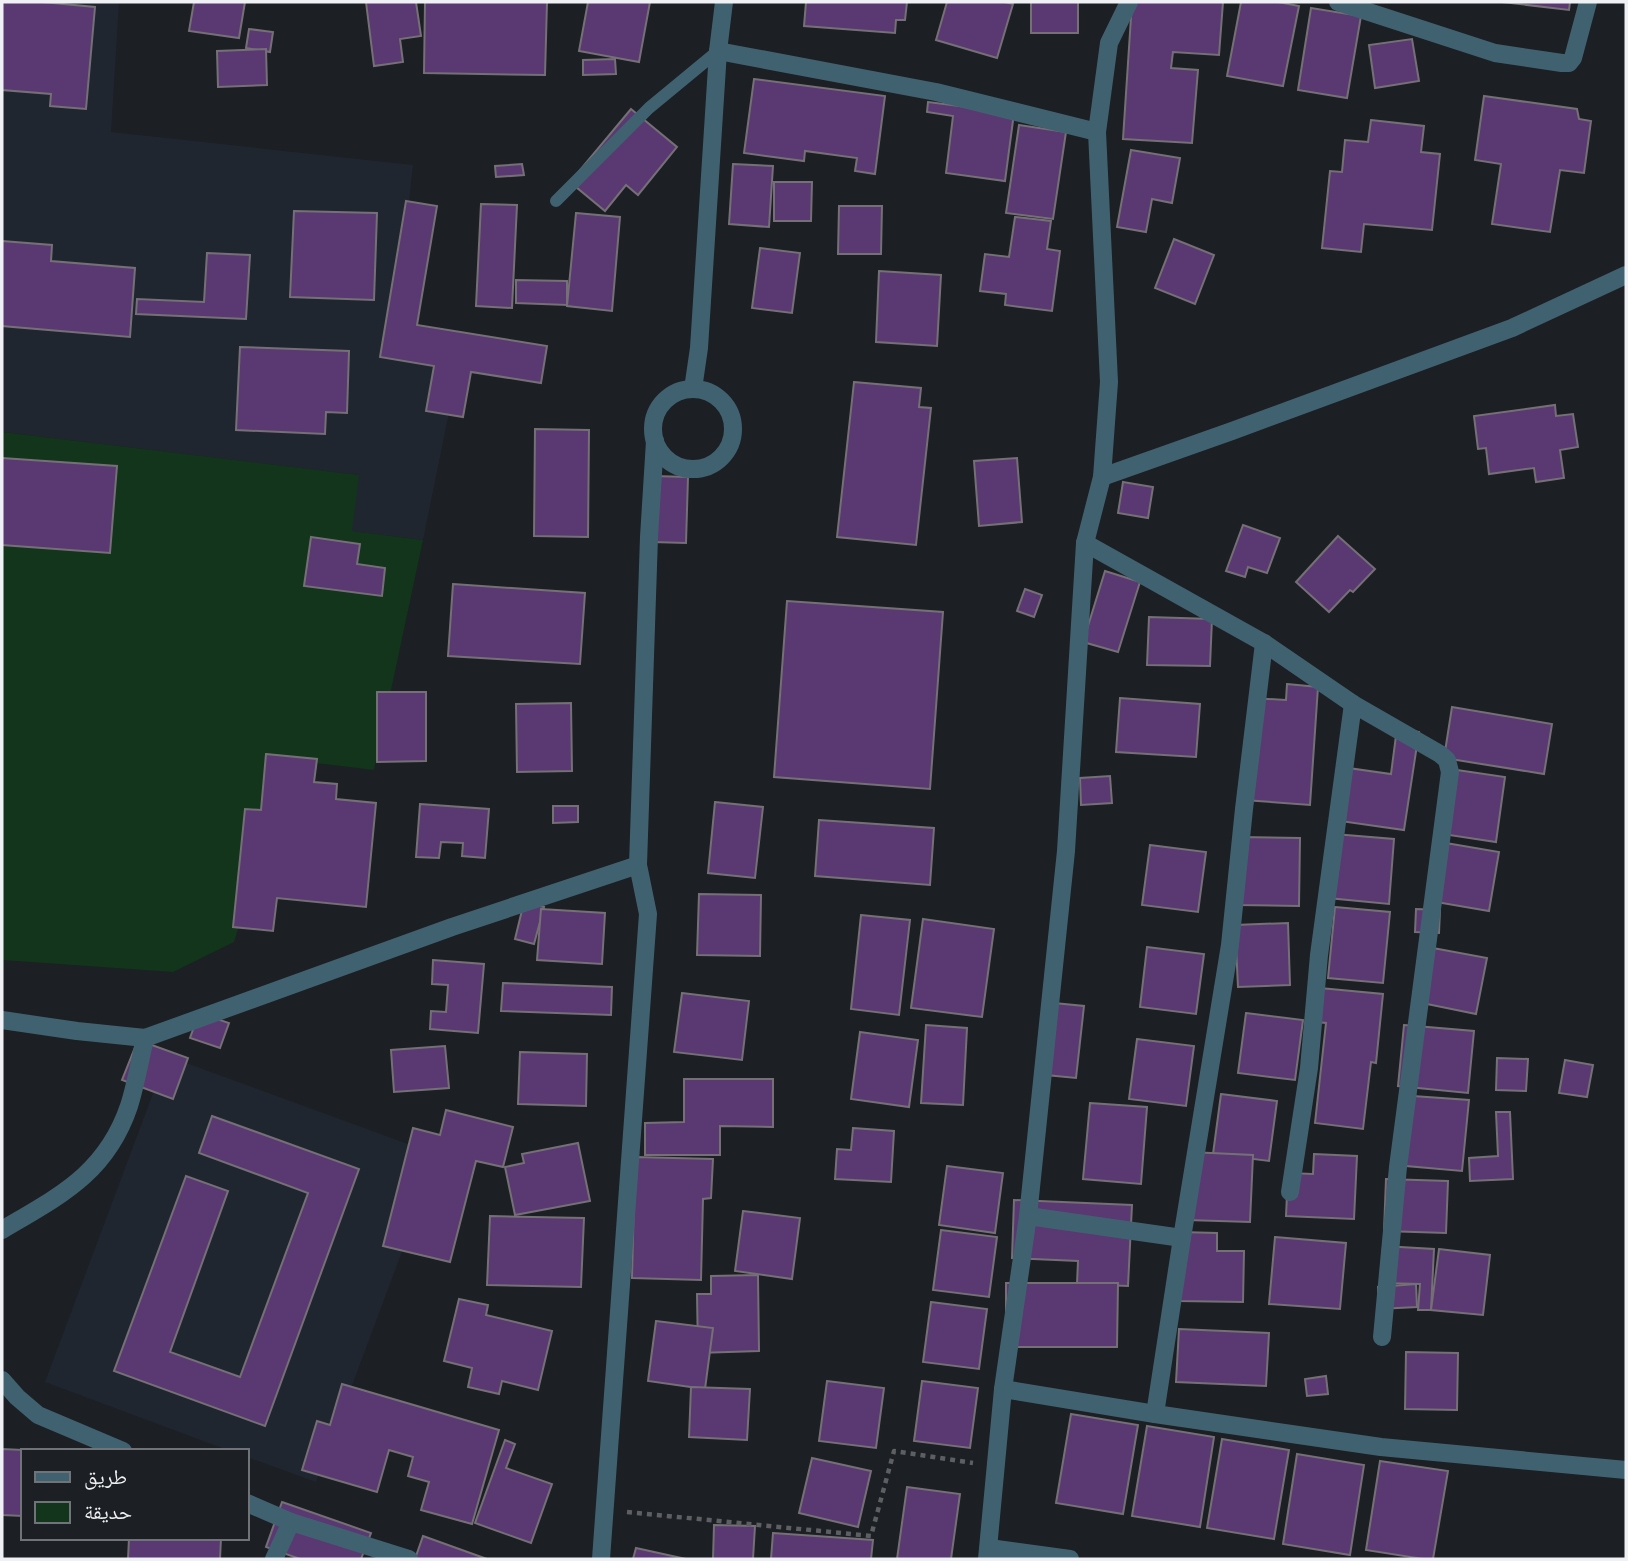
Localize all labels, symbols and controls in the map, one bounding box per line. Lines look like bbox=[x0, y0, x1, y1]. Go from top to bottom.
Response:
legend bbox=[21, 1449, 248, 1540]
text: طريق bbox=[84, 1465, 127, 1490]
text: حديقة bbox=[84, 1500, 132, 1523]

